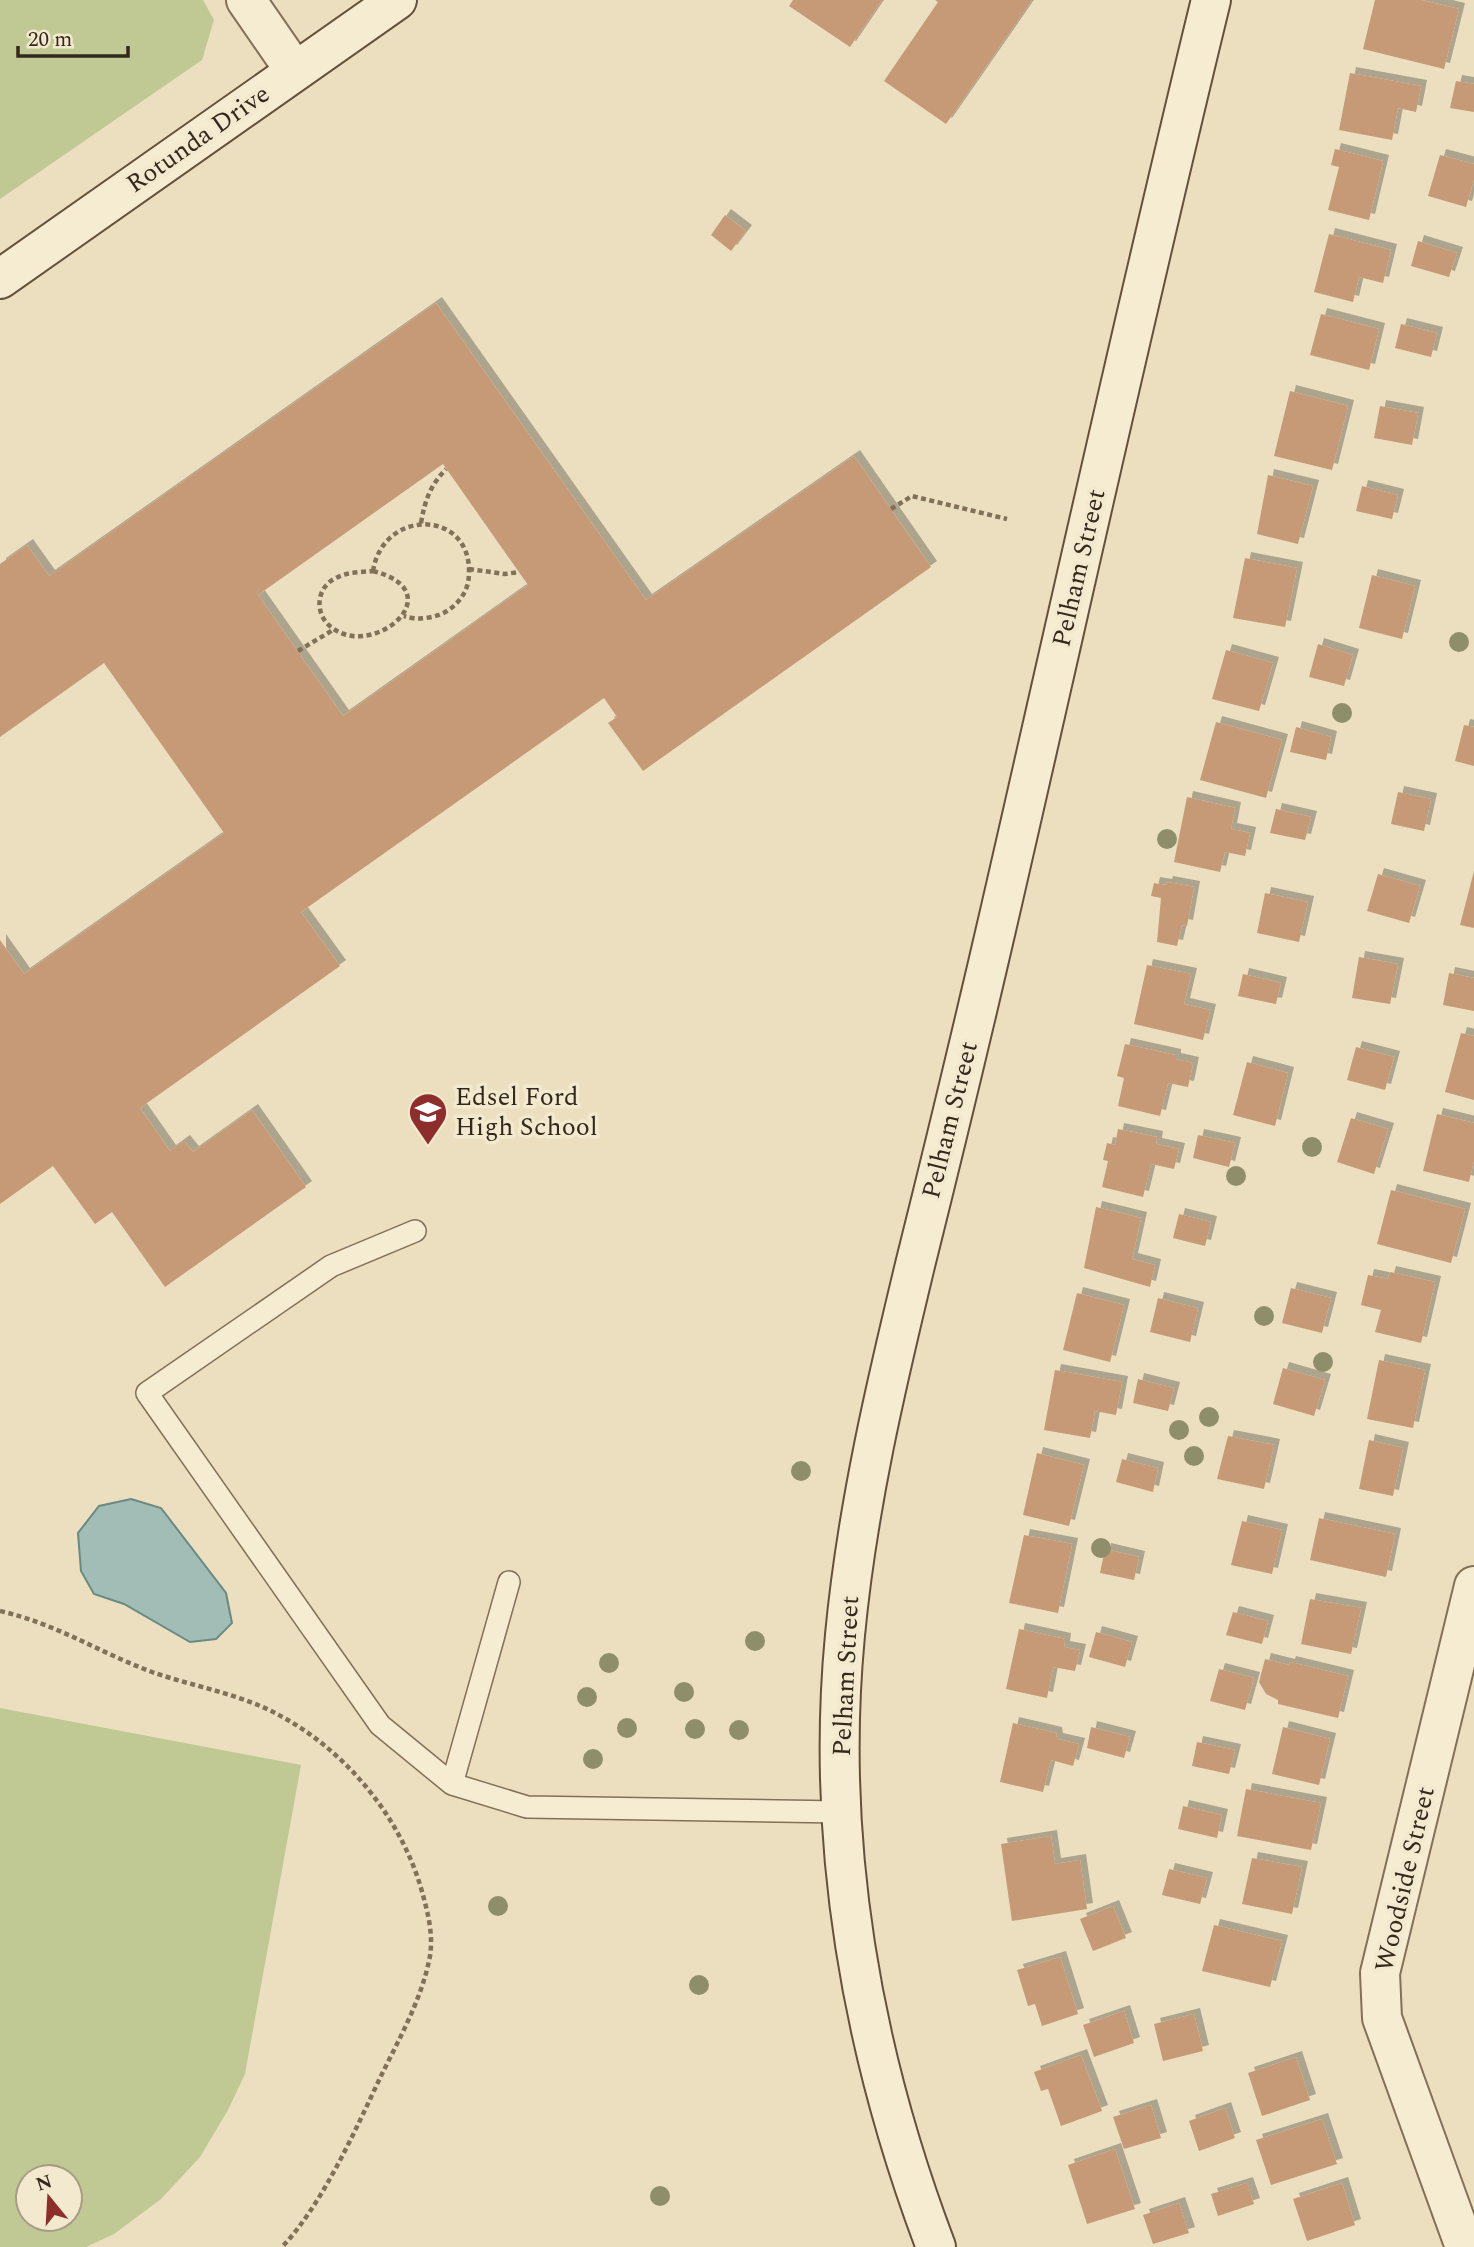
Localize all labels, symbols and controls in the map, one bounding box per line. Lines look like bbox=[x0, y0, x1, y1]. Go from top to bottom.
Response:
scale bar bbox=[18, 14, 128, 58]
text: 20 m bbox=[28, 24, 72, 56]
street label: Rotunda Drive bbox=[118, 75, 278, 203]
street label: Pelham Street bbox=[1041, 485, 1117, 651]
street label: Pelham Street bbox=[911, 1037, 989, 1203]
place label: Edsel Ford High School bbox=[455, 1077, 598, 1147]
school or university icon: Edsel Ford High School bbox=[407, 1091, 449, 1146]
street label: Pelham Street bbox=[822, 1595, 870, 1757]
street label: Woodside Street bbox=[1364, 1782, 1446, 1976]
north arrow bbox=[14, 2163, 84, 2233]
text: N bbox=[32, 2167, 56, 2199]

